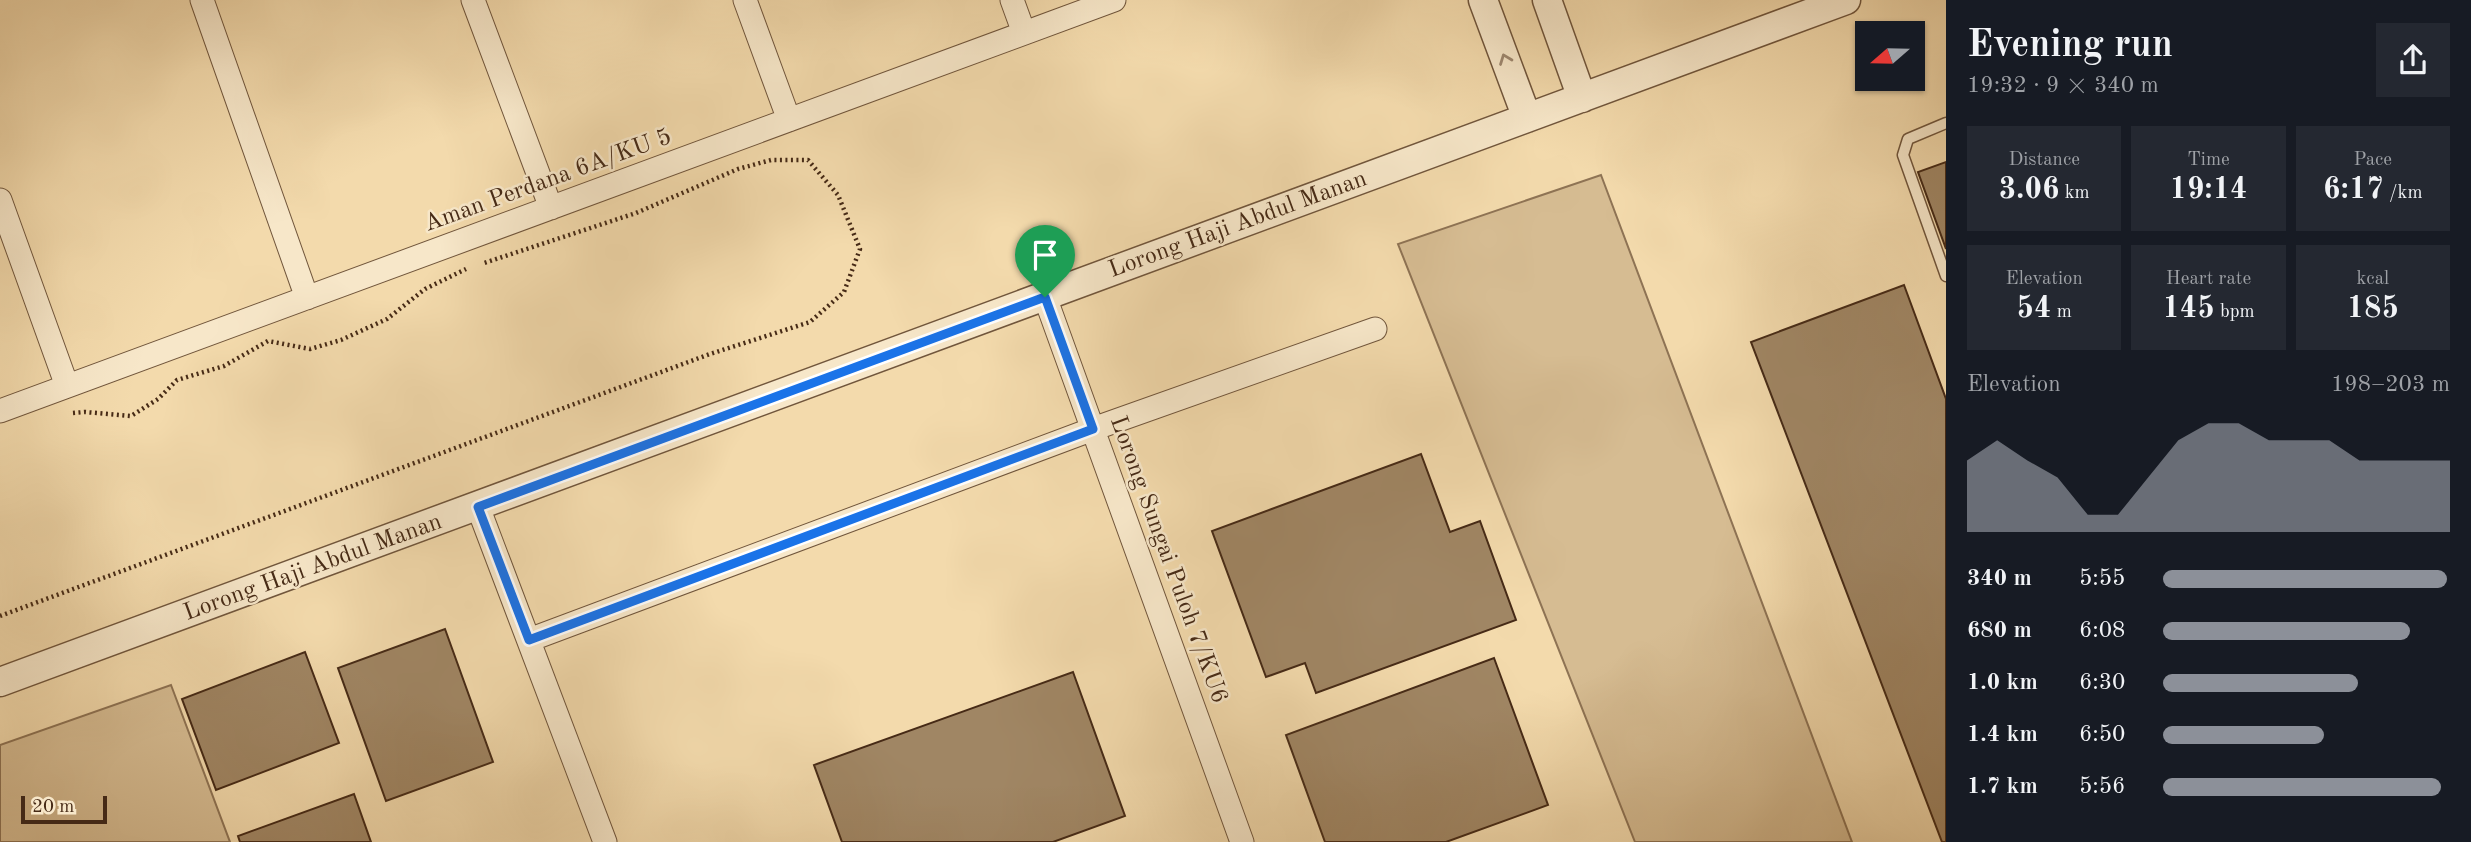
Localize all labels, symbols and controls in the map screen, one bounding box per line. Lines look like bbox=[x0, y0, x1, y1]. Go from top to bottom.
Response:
north arrow bbox=[1855, 21, 1925, 91]
map controls bbox=[1855, 21, 1925, 91]
button: share bbox=[2376, 23, 2450, 97]
text: Evening run bbox=[1967, 27, 2173, 65]
one-way arrow bbox=[1499, 53, 1513, 65]
text: 19:32 · 9 × 340 m bbox=[1967, 74, 2159, 97]
street label: Aman Perdana 6A/KU 5 bbox=[421, 125, 675, 237]
text: Distance bbox=[2008, 151, 2080, 170]
text: Time bbox=[2187, 151, 2230, 170]
text: Pace bbox=[2354, 151, 2392, 170]
street label: Lorong Haji Abdul Manan bbox=[1106, 167, 1370, 283]
text: 3.06 bbox=[1999, 175, 2059, 205]
text: 19:14 bbox=[2169, 175, 2247, 205]
text: 6:17 bbox=[2323, 175, 2384, 205]
text: km bbox=[2059, 184, 2090, 203]
text: /km bbox=[2384, 184, 2423, 203]
pin bbox=[1015, 225, 1075, 297]
icon: arrive bbox=[1026, 236, 1064, 274]
text: Elevation bbox=[2006, 270, 2083, 289]
text: Heart rate bbox=[2166, 270, 2251, 289]
text: kcal bbox=[2356, 270, 2389, 289]
text: 54 bbox=[2017, 294, 2051, 324]
text: 145 bbox=[2162, 294, 2215, 324]
text: 185 bbox=[2347, 294, 2399, 324]
text: m bbox=[2051, 303, 2072, 322]
text: bpm bbox=[2215, 303, 2255, 322]
text: Elevation bbox=[1967, 373, 2061, 396]
text: 198–203 m bbox=[2331, 373, 2450, 396]
street label: Lorong Sungai Puloh 7/KU6 bbox=[1105, 413, 1231, 707]
street label: Lorong Haji Abdul Manan bbox=[181, 510, 445, 626]
text: 340 m bbox=[1967, 567, 2032, 590]
text: 5:55 bbox=[2079, 567, 2125, 590]
text: 680 m bbox=[1967, 619, 2032, 642]
text: 6:08 bbox=[2079, 619, 2125, 642]
text: 1.0 km bbox=[1967, 671, 2038, 694]
text: 6:30 bbox=[2079, 671, 2125, 694]
text: 1.4 km bbox=[1967, 723, 2038, 746]
text: 6:50 bbox=[2079, 723, 2125, 746]
text: 1.7 km bbox=[1967, 775, 2038, 798]
text: 5:56 bbox=[2079, 775, 2125, 798]
scale bar bbox=[21, 793, 107, 825]
text: 20 m bbox=[32, 798, 74, 817]

